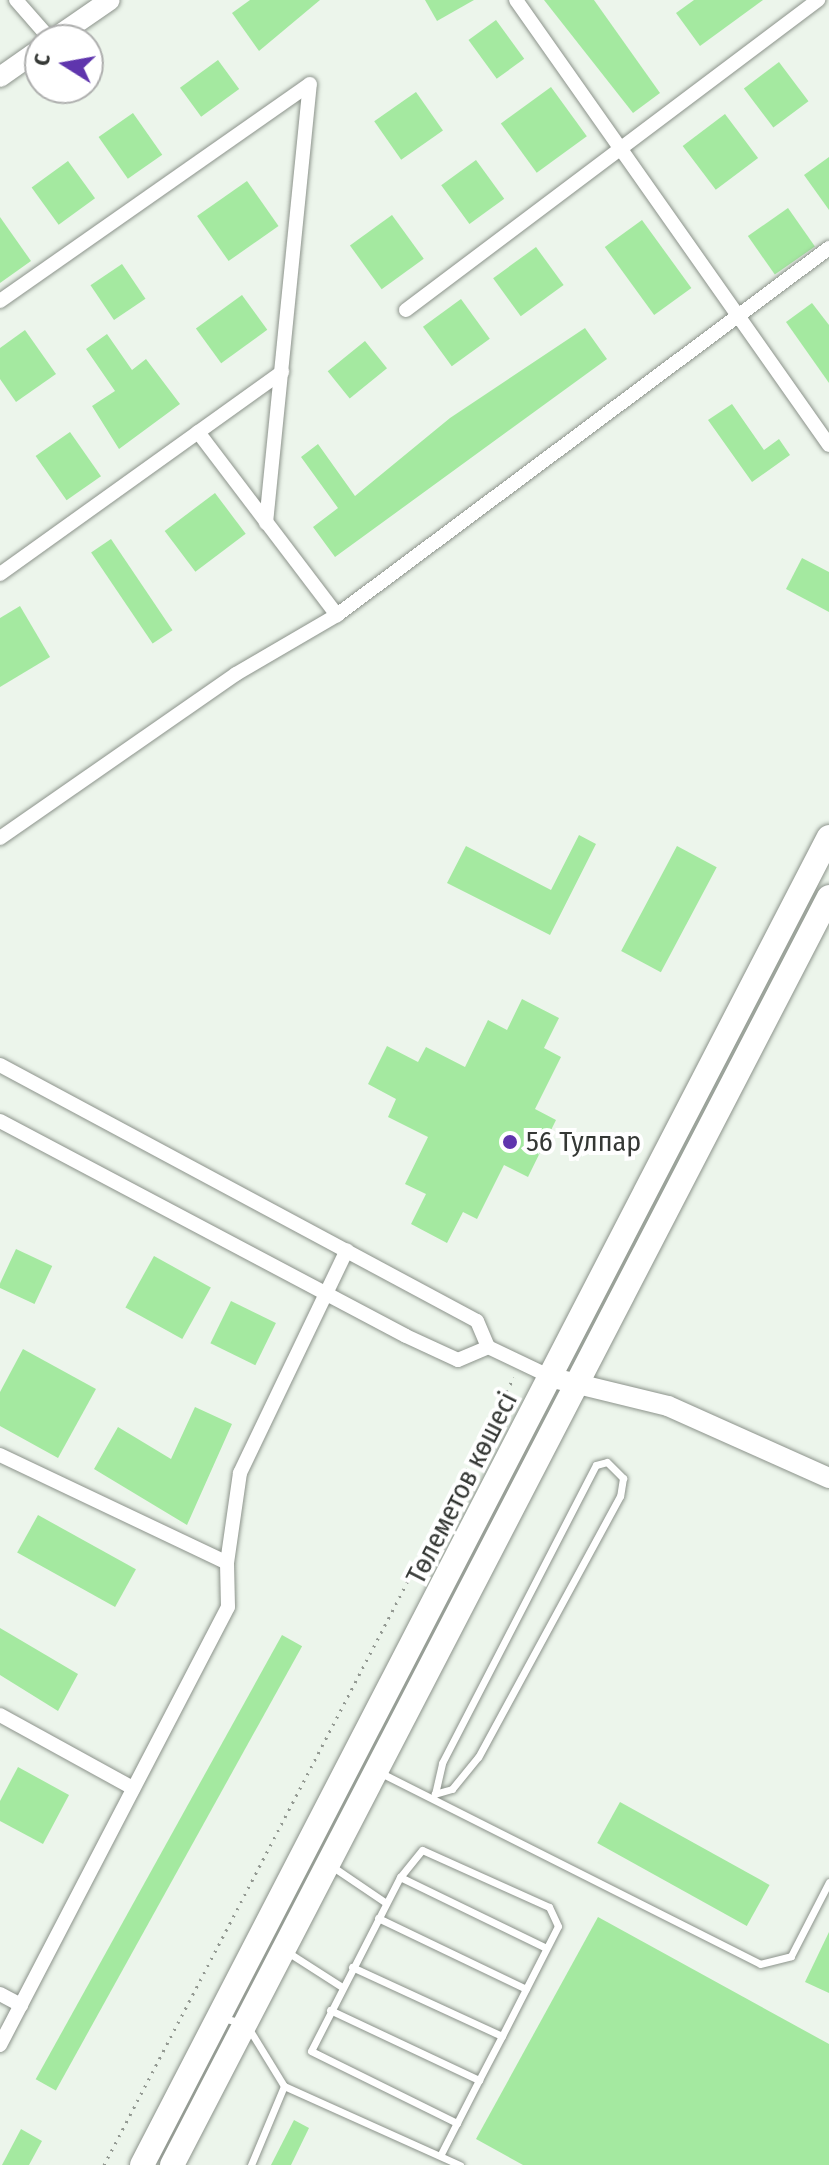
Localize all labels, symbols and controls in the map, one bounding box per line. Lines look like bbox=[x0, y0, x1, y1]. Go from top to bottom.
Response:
north arrow bbox=[24, 24, 104, 104]
text: С bbox=[28, 51, 56, 68]
place label: 56 Тулпар bbox=[526, 1125, 641, 1159]
marker: 56 Тулпар bbox=[501, 1133, 519, 1151]
street label: Төлеметов көшесі bbox=[399, 1386, 525, 1590]

